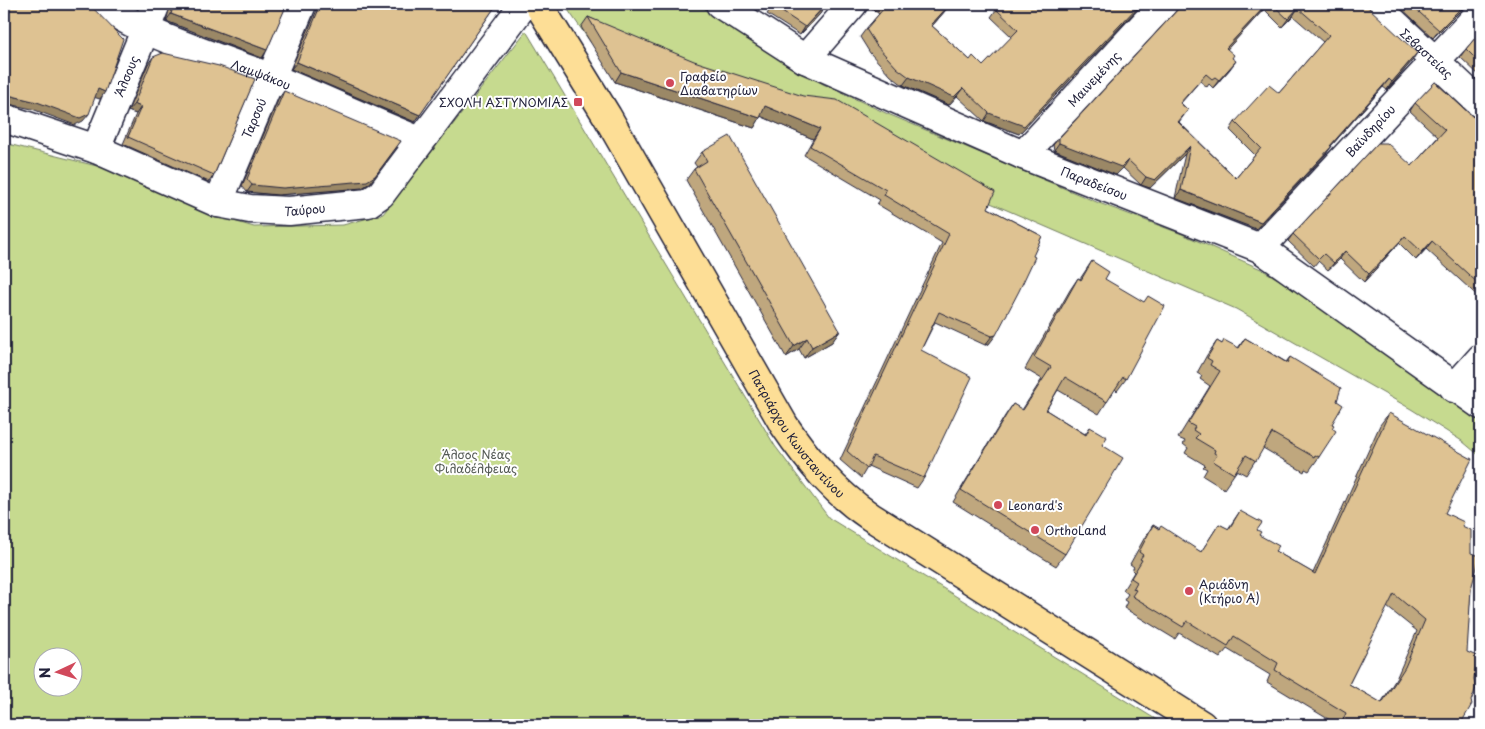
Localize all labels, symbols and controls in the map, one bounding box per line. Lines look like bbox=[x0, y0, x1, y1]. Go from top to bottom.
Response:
street label: Σεβαστείας bbox=[1396, 24, 1457, 82]
street label: Μαινεμένης bbox=[1063, 47, 1124, 111]
street label: Άλσους bbox=[110, 53, 143, 99]
street label: Λαμψάκου bbox=[229, 55, 294, 94]
place label: Γραφείο Διαβατηρίων bbox=[680, 67, 758, 99]
marker: Γραφείο Διαβατηρίων bbox=[664, 77, 676, 89]
place label: ΣΧΟΛΗ ΑΣΤΥΝΟΜΙΑΣ bbox=[439, 93, 568, 111]
street label: Ταρσού bbox=[237, 95, 270, 141]
marker: ΣΧΟΛΗ ΑΣΤΥΝΟΜΙΑΣ bbox=[572, 96, 584, 108]
street label: Βαϊνδηρίου bbox=[1341, 100, 1399, 161]
street label: Παραδείσου bbox=[1058, 162, 1130, 204]
street label: Ταύρου bbox=[284, 198, 326, 220]
street label: Πατριάρχου Κωνσταντίνου bbox=[745, 366, 849, 502]
park label: Άλσος Νέας Φιλαδέλφειας bbox=[435, 445, 517, 477]
place label: Leonard's bbox=[1008, 496, 1063, 514]
marker: Leonard's bbox=[992, 499, 1004, 511]
place label: OrthoLand bbox=[1045, 521, 1107, 539]
marker: OrthoLand bbox=[1029, 524, 1041, 536]
place label: Αριάδνη (Κτήριο Α) bbox=[1199, 575, 1260, 607]
marker: Αριάδνη (Κτήριο Α) bbox=[1183, 585, 1195, 597]
north arrow bbox=[32, 646, 82, 696]
text: N bbox=[34, 667, 55, 679]

